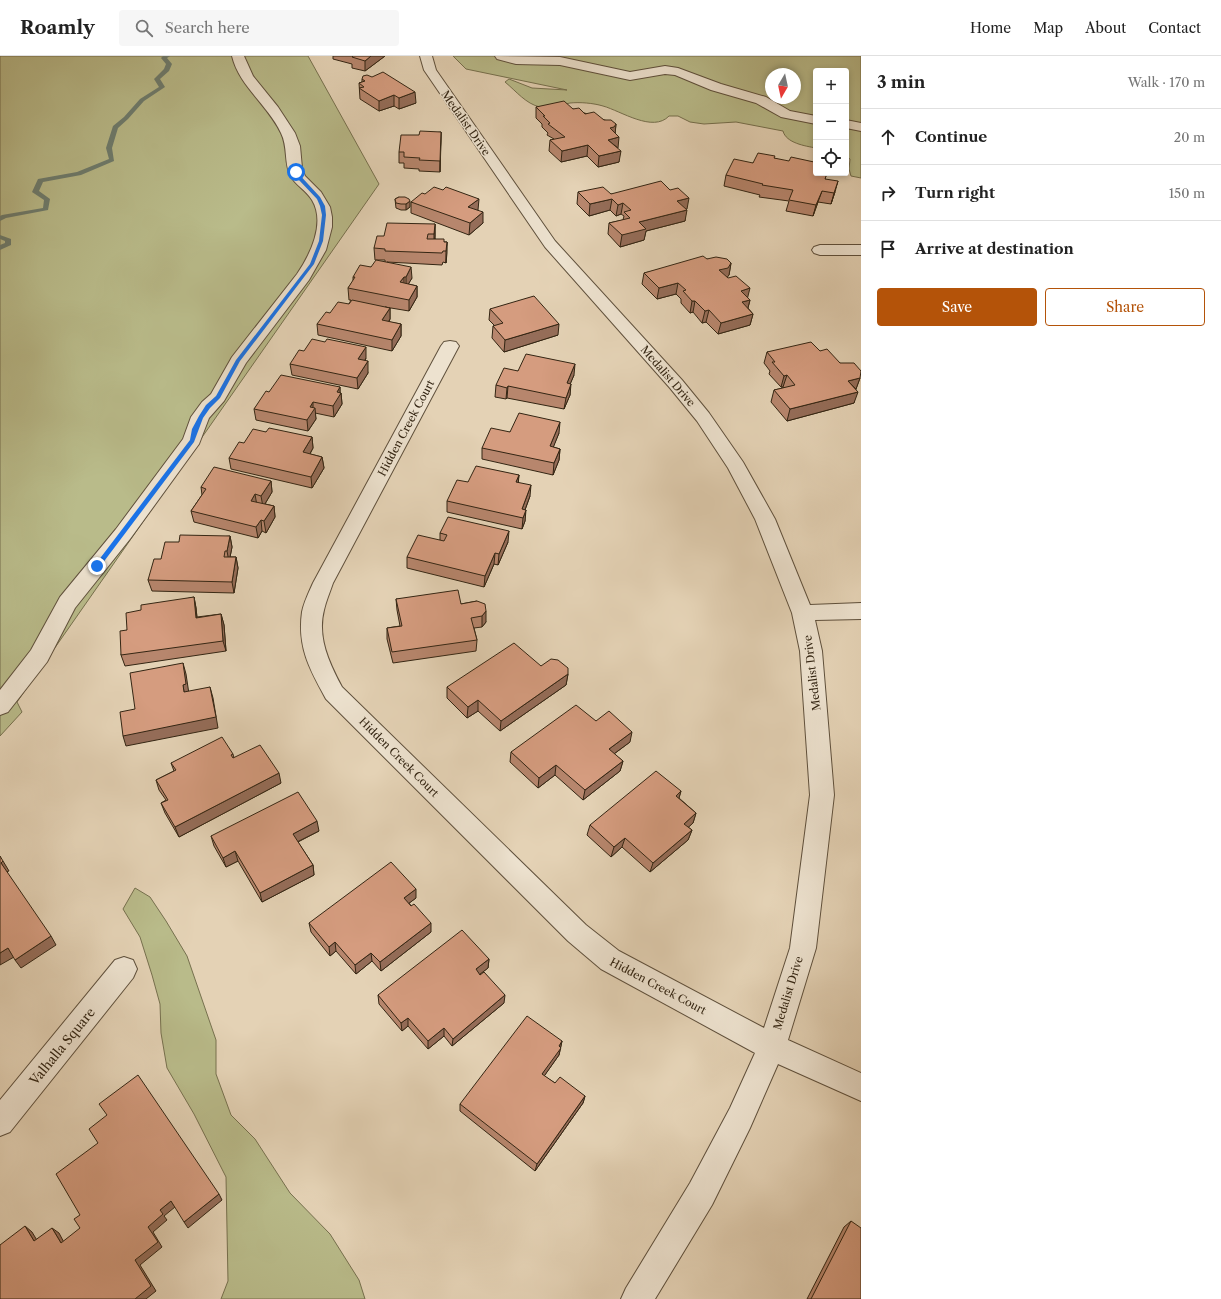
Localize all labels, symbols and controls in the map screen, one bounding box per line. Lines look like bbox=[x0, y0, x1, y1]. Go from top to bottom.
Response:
search box bbox=[119, 10, 399, 46]
text: Roamly bbox=[20, 16, 95, 39]
icon: search bbox=[133, 17, 155, 39]
text: Search here bbox=[165, 18, 250, 37]
text: Home bbox=[970, 19, 1011, 37]
text: Map bbox=[1033, 19, 1063, 37]
text: About bbox=[1085, 19, 1126, 37]
text: Contact bbox=[1148, 19, 1201, 37]
north arrow bbox=[765, 68, 801, 104]
map controls bbox=[813, 68, 849, 176]
button: + bbox=[813, 68, 849, 104]
text: 3 min bbox=[877, 72, 926, 92]
text: Walk · 170 m bbox=[1128, 74, 1205, 90]
street label: Medalist Drive bbox=[438, 88, 494, 158]
button: − bbox=[813, 104, 849, 140]
icon: ahead bbox=[877, 126, 899, 148]
text: Continue bbox=[915, 127, 987, 146]
text: 20 m bbox=[1174, 129, 1205, 145]
button: locate bbox=[813, 140, 849, 176]
route start bbox=[287, 163, 305, 181]
icon: right bbox=[877, 182, 899, 204]
text: Turn right bbox=[915, 183, 995, 202]
text: 150 m bbox=[1169, 185, 1205, 201]
icon: arrive bbox=[877, 238, 899, 260]
text: Arrive at destination bbox=[915, 239, 1074, 258]
button: Save bbox=[877, 288, 1037, 326]
button: Share bbox=[1045, 288, 1205, 326]
street label: Medalist Drive bbox=[638, 343, 698, 409]
street label: Hidden Creek Court bbox=[375, 377, 437, 479]
route end bbox=[88, 557, 106, 575]
street label: Medalist Drive bbox=[800, 634, 824, 712]
street label: Hidden Creek Court bbox=[356, 714, 442, 800]
street label: Medalist Drive bbox=[770, 954, 806, 1032]
street label: Hidden Creek Court bbox=[607, 955, 709, 1017]
street label: Valhalla Square bbox=[25, 1004, 98, 1089]

